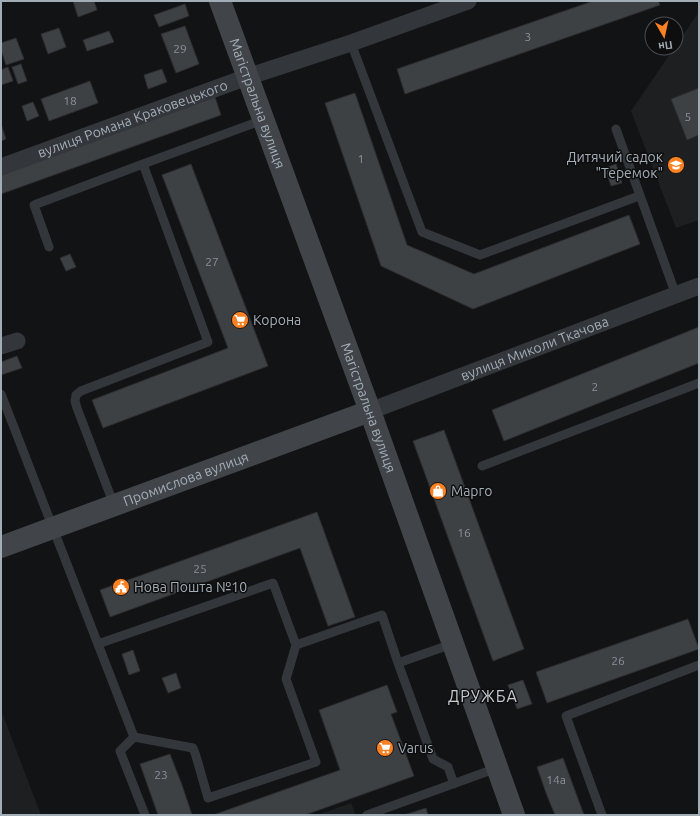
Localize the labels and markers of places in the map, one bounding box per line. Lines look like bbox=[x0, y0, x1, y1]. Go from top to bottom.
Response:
place label: Дитячий садок "Теремок" bbox=[567, 149, 663, 181]
school or university icon: Дитячий садок "Теремок" bbox=[666, 155, 686, 175]
supermarket icon: Корона bbox=[230, 310, 250, 330]
place label: Корона bbox=[253, 312, 301, 328]
shop icon: Марго bbox=[428, 481, 448, 501]
place label: Марго bbox=[451, 483, 492, 499]
public building icon: Нова Пошта №10 bbox=[111, 577, 131, 597]
place label: Нова Пошта №10 bbox=[134, 579, 247, 595]
supermarket icon: Varus bbox=[375, 738, 395, 758]
place label: Varus bbox=[398, 740, 433, 756]

